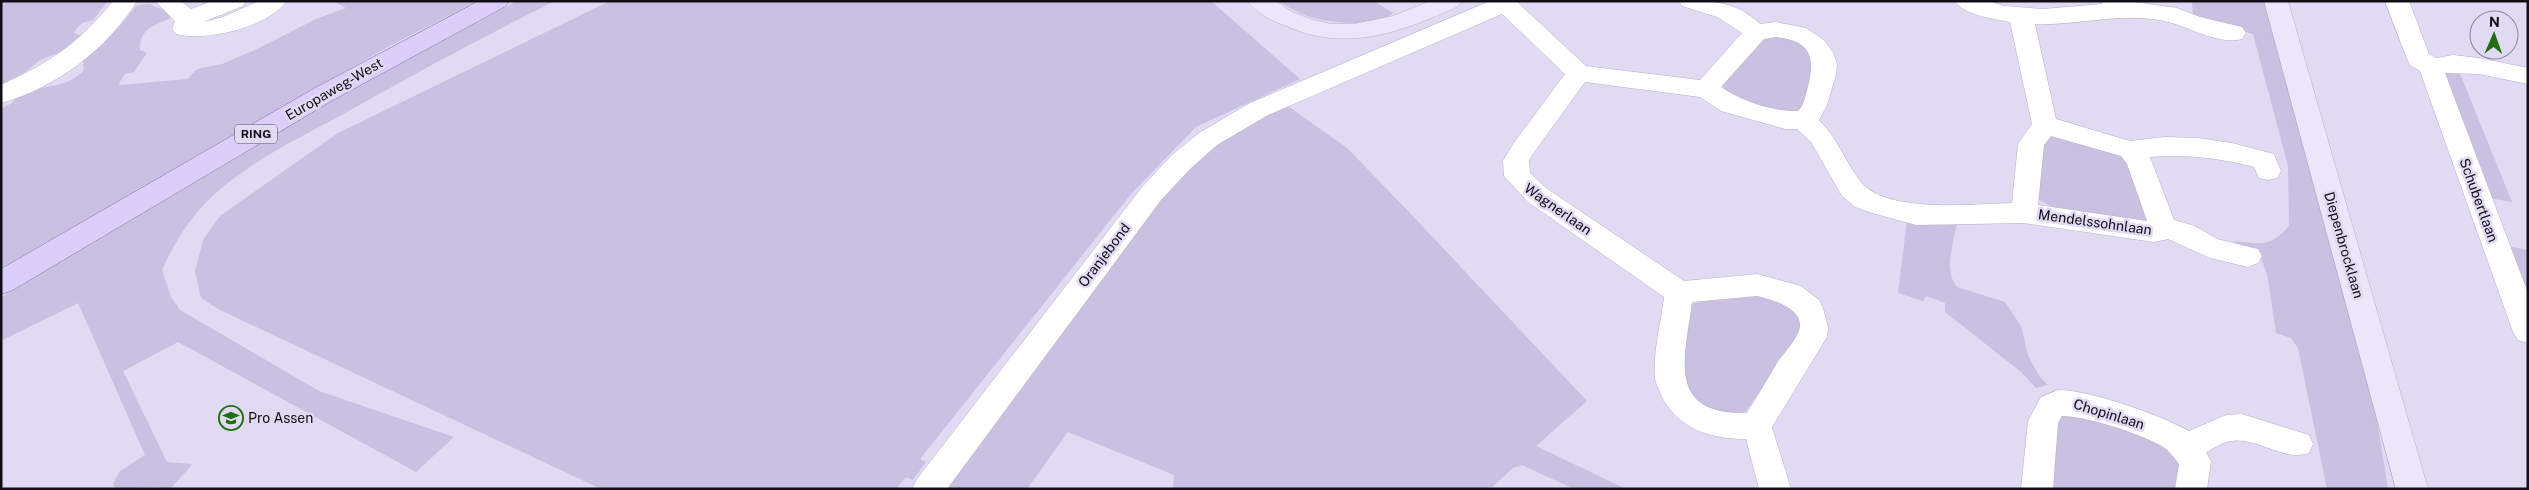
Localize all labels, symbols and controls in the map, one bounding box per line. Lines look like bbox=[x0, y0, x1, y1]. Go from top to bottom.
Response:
north arrow bbox=[2469, 10, 2519, 60]
text: N bbox=[2489, 14, 2500, 30]
street label: Europaweg-West bbox=[282, 55, 386, 123]
road number: RING bbox=[235, 125, 277, 144]
street label: Schubertlaan bbox=[2456, 156, 2502, 244]
street label: Wagnerlaan bbox=[1521, 180, 1595, 238]
street label: Diepenbrocklaan bbox=[2321, 190, 2367, 300]
street label: Mendelssohnlaan bbox=[2037, 206, 2153, 238]
street label: Oranjebond bbox=[1075, 220, 1133, 290]
street label: Chopinlaan bbox=[2072, 396, 2146, 432]
school or university icon: Pro Assen bbox=[218, 405, 244, 431]
place label: Pro Assen bbox=[248, 410, 313, 426]

